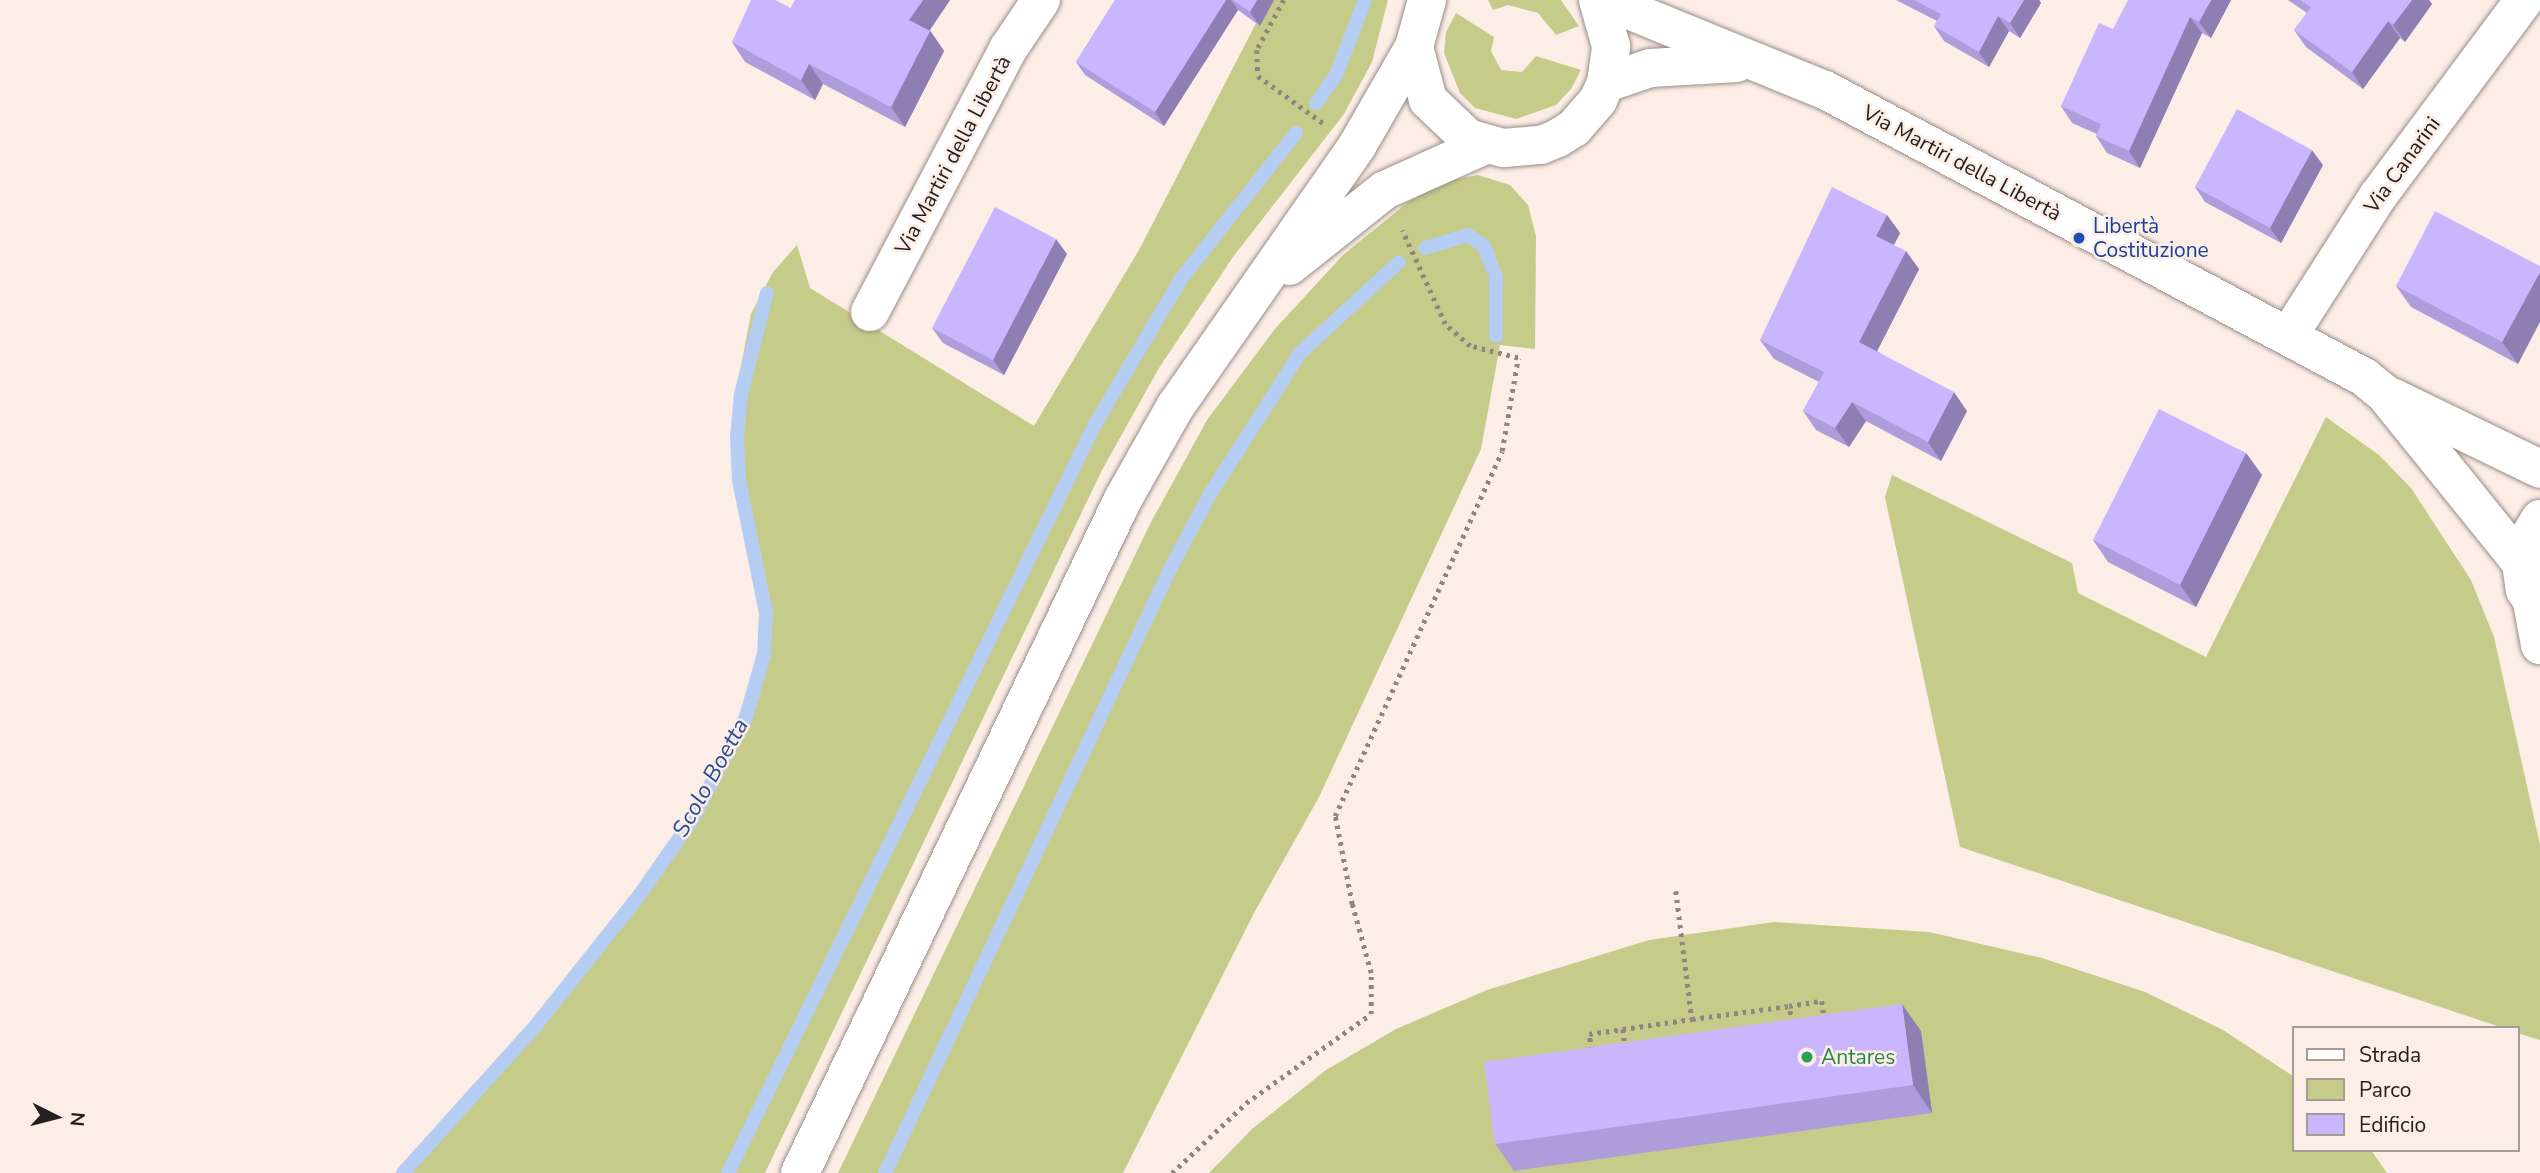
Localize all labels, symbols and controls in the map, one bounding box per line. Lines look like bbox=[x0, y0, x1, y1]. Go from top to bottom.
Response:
street label: Via Martiri della Libertà bbox=[890, 51, 1016, 259]
street label: Via Martiri della Libertà bbox=[1858, 100, 2066, 226]
street label: Via Canarini bbox=[2359, 112, 2445, 218]
place label: Libertà Costituzione bbox=[2093, 213, 2209, 263]
marker: Libertà Costituzione bbox=[2071, 230, 2087, 246]
water label: Scolo Boetta bbox=[667, 714, 755, 842]
legend bbox=[2292, 1026, 2519, 1152]
text: Strada bbox=[2359, 1041, 2421, 1069]
place label: Antares bbox=[1821, 1044, 1895, 1070]
marker: Antares bbox=[1799, 1049, 1815, 1065]
text: Parco bbox=[2359, 1076, 2412, 1104]
north arrow bbox=[21, 1082, 91, 1152]
text: N bbox=[63, 1111, 91, 1128]
text: Edificio bbox=[2359, 1111, 2426, 1139]

